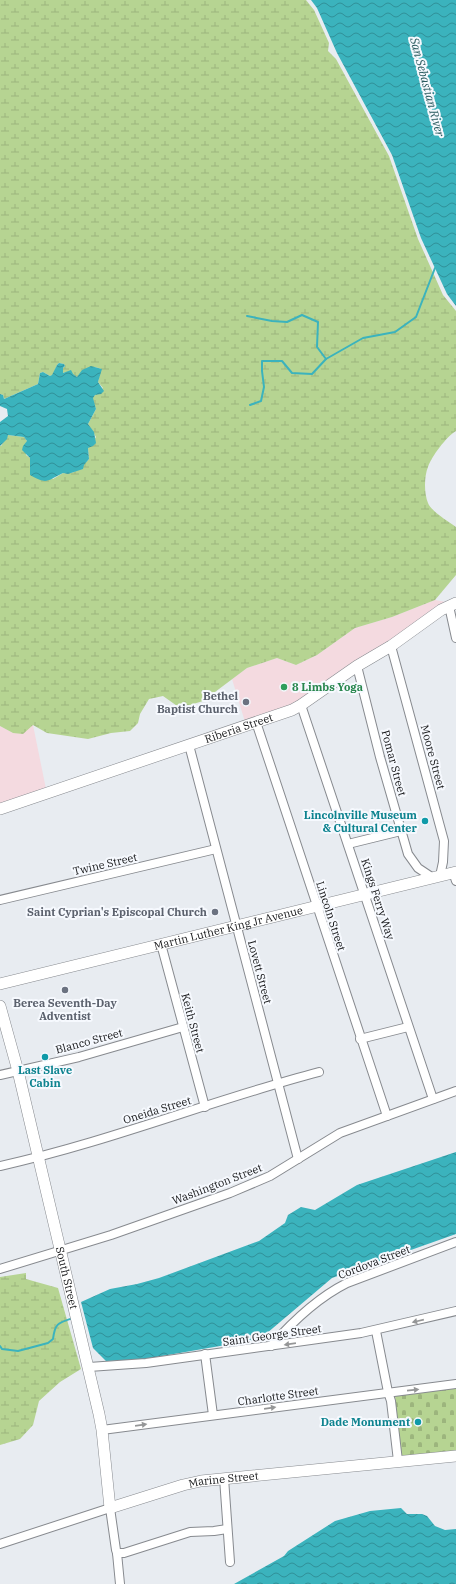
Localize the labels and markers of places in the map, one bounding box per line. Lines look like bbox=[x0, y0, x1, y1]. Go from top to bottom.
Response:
place label: 8 Limbs Yoga bbox=[292, 680, 363, 694]
marker: 8 Limbs Yoga bbox=[279, 682, 289, 692]
place label: Bethel Baptist Church bbox=[157, 689, 238, 716]
marker: Bethel Baptist Church bbox=[241, 697, 251, 707]
place label: Lincolnville Museum & Cultural Center bbox=[304, 808, 418, 835]
marker: Lincolnville Museum & Cultural Center bbox=[420, 816, 430, 826]
place label: Saint Cyprian's Episcopal Church bbox=[27, 905, 207, 919]
marker: Saint Cyprian's Episcopal Church bbox=[210, 907, 220, 917]
marker: Berea Seventh-Day Adventist bbox=[60, 985, 70, 995]
place label: Berea Seventh-Day Adventist bbox=[13, 996, 117, 1023]
marker: Last Slave Cabin bbox=[40, 1052, 50, 1062]
place label: Last Slave Cabin bbox=[18, 1063, 72, 1090]
place label: Dade Monument bbox=[321, 1415, 410, 1429]
marker: Dade Monument bbox=[413, 1417, 423, 1427]

